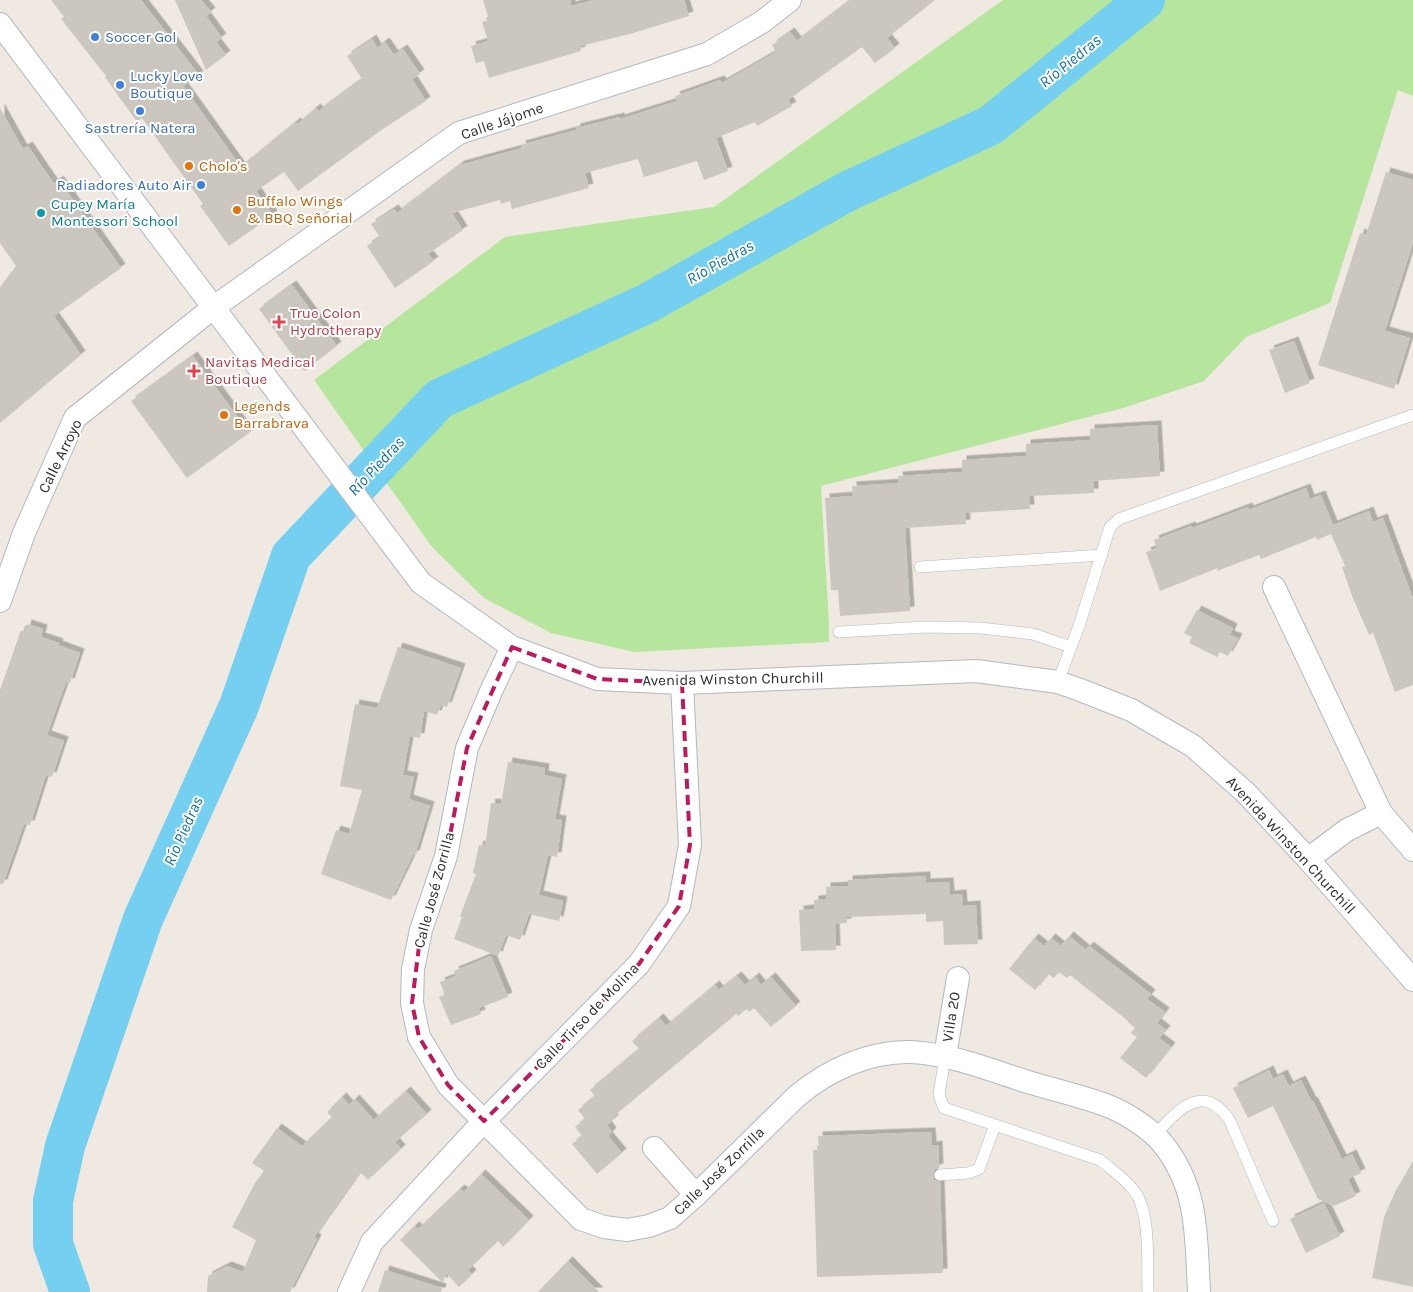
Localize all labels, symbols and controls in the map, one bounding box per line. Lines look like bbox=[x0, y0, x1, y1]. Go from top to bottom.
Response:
place label: Soccer Gol bbox=[105, 28, 177, 46]
water label: Río Piedras bbox=[1035, 30, 1105, 92]
marker: Soccer Gol bbox=[89, 31, 101, 43]
place label: Lucky Love Boutique bbox=[130, 67, 203, 102]
marker: Lucky Love Boutique bbox=[114, 79, 126, 91]
street label: Calle Jájome bbox=[458, 98, 546, 144]
marker: Sastrería Natera bbox=[134, 105, 146, 117]
place label: Sastrería Natera bbox=[84, 119, 196, 137]
place label: Cholo's bbox=[199, 157, 248, 175]
marker: Cholo's bbox=[183, 160, 195, 172]
place label: Radiadores Auto Air bbox=[57, 176, 192, 194]
marker: Radiadores Auto Air bbox=[195, 179, 207, 191]
place label: Buffalo Wings & BBQ Señorial bbox=[247, 192, 353, 227]
place label: Cupey María Montessori School bbox=[51, 195, 178, 230]
marker: Buffalo Wings & BBQ Señorial bbox=[231, 204, 243, 216]
marker: Cupey María Montessori School bbox=[35, 207, 47, 219]
water label: Río Piedras bbox=[683, 236, 757, 288]
place label: True Colon Hydrotherapy bbox=[290, 304, 381, 339]
marker: True Colon Hydrotherapy bbox=[272, 315, 286, 329]
place label: Navitas Medical Boutique bbox=[205, 353, 315, 388]
marker: Navitas Medical Boutique bbox=[187, 364, 201, 378]
place label: Legends Barrabrava bbox=[234, 397, 309, 432]
marker: Legends Barrabrava bbox=[218, 409, 230, 421]
street label: Calle Arroyo bbox=[34, 416, 86, 496]
water label: Río Piedras bbox=[344, 432, 408, 499]
street label: Avenida Winston Churchill bbox=[642, 668, 824, 690]
street label: Avenida Winston Churchill bbox=[1223, 773, 1359, 917]
water label: Río Piedras bbox=[159, 793, 207, 869]
street label: Calle José Zorrilla bbox=[410, 830, 458, 950]
street label: Calle Tirso de Molina bbox=[531, 959, 643, 1073]
street label: Villa 20 bbox=[938, 990, 964, 1043]
street label: Calle José Zorrilla bbox=[670, 1123, 768, 1219]

